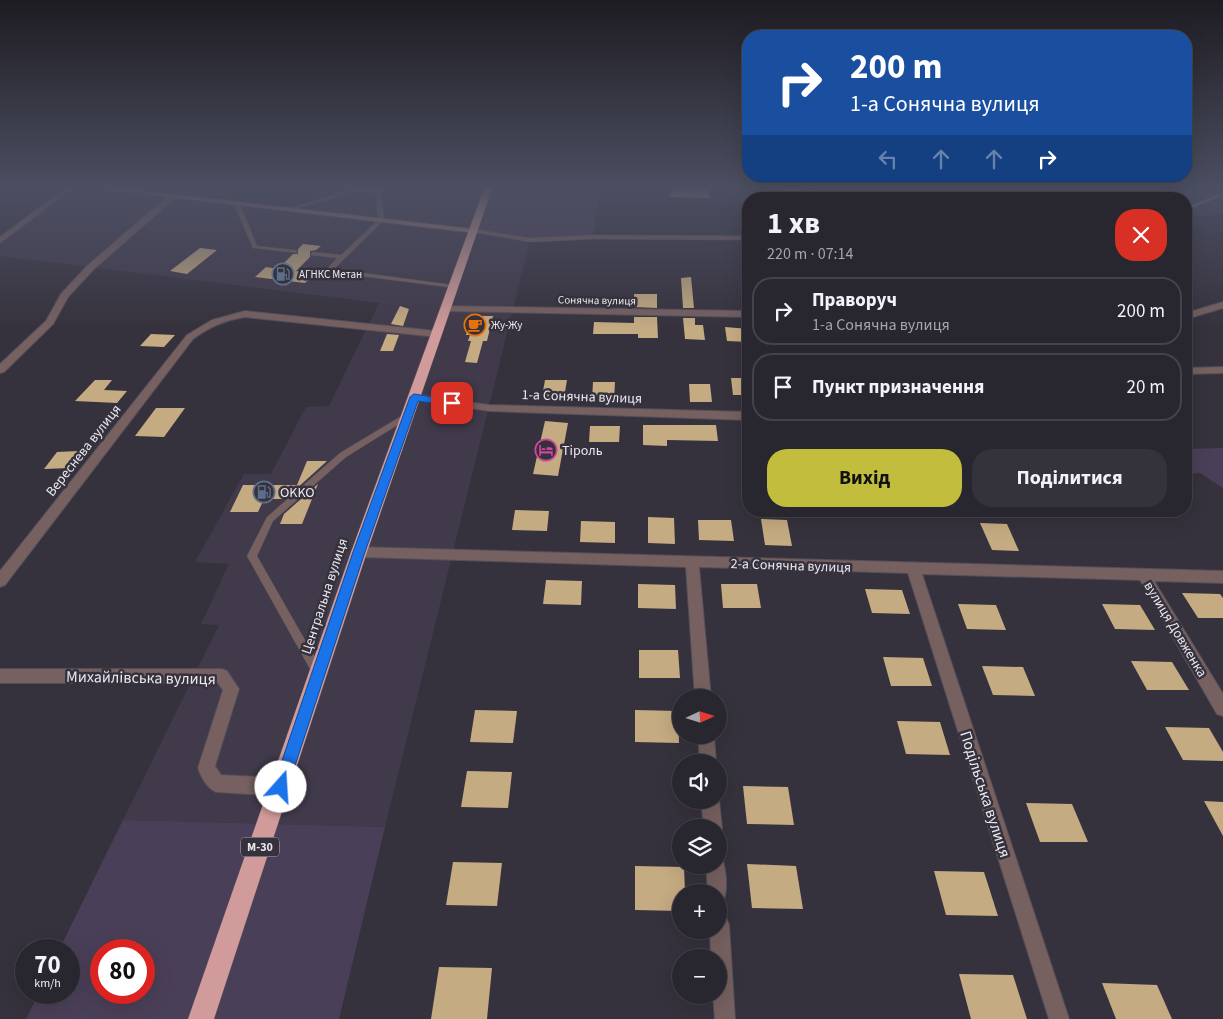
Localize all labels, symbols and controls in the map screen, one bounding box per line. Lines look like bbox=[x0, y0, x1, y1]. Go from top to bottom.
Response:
text: 200 m bbox=[850, 42, 942, 92]
icon: right bbox=[767, 50, 832, 115]
text: 1-а Сонячна вулиця bbox=[850, 88, 1040, 120]
icon: left bbox=[874, 145, 902, 173]
icon: ahead bbox=[927, 145, 955, 173]
icon: ahead bbox=[980, 145, 1008, 173]
icon: right bbox=[1033, 145, 1061, 173]
text: 1 хв bbox=[767, 202, 820, 245]
button: close bbox=[1115, 209, 1167, 261]
text: 220 m · 07:14 bbox=[767, 243, 854, 265]
fuel station icon: АГНКС Метан bbox=[271, 262, 295, 286]
place label: АГНКС Метан bbox=[299, 267, 362, 282]
text: Праворуч bbox=[812, 287, 897, 314]
street label: Сонячна вулиця bbox=[558, 292, 636, 309]
icon: right bbox=[769, 297, 797, 325]
text: 200 m bbox=[1117, 298, 1165, 325]
cafe icon: Жу-Жу bbox=[463, 313, 487, 337]
text: 1-а Сонячна вулиця bbox=[812, 314, 950, 336]
place label: Жу-Жу bbox=[491, 318, 522, 333]
icon: arrive bbox=[769, 373, 797, 401]
text: Пункт призначення bbox=[812, 374, 984, 401]
text: 20 m bbox=[1127, 374, 1165, 401]
pin bbox=[431, 382, 473, 424]
street label: 1-а Сонячна вулиця bbox=[521, 385, 643, 409]
icon: arrive bbox=[438, 389, 466, 417]
street label: Вереснева вулиця bbox=[41, 400, 126, 501]
hotel icon: Тіроль bbox=[534, 438, 558, 462]
place label: Тіроль bbox=[562, 441, 603, 461]
button: Вихід bbox=[767, 449, 962, 507]
button: Поділитися bbox=[972, 449, 1167, 507]
fuel station icon: OKKO bbox=[252, 480, 276, 504]
place label: OKKO bbox=[280, 483, 315, 503]
street label: Центральна вулиця bbox=[297, 536, 353, 657]
street label: 2-а Сонячна вулиця bbox=[730, 554, 852, 578]
street label: вулиця Довженка bbox=[1139, 578, 1212, 681]
street label: Михайлівська вулиця bbox=[66, 666, 216, 690]
north arrow bbox=[672, 689, 728, 744]
map controls bbox=[672, 689, 727, 1004]
street label: Подільська вулиця bbox=[954, 728, 1016, 861]
button: sound bbox=[672, 754, 727, 809]
position arrow bbox=[254, 760, 306, 812]
button: layers bbox=[672, 819, 727, 874]
road number: М-30 bbox=[241, 838, 279, 856]
button: + bbox=[672, 884, 727, 939]
speed limit sign: 80 bbox=[90, 939, 155, 1004]
text: 70 bbox=[34, 947, 61, 983]
button: − bbox=[672, 949, 727, 1004]
text: km/h bbox=[34, 975, 61, 992]

